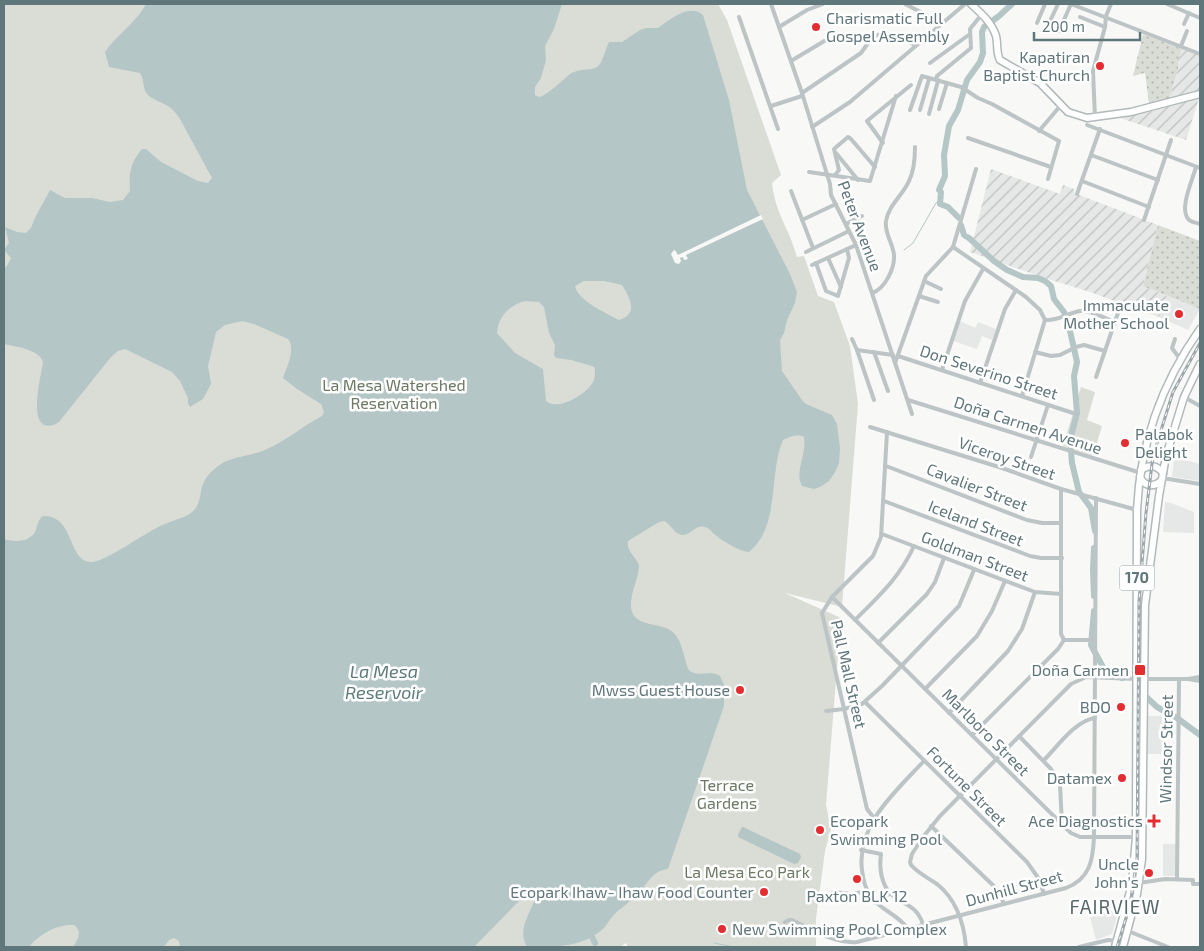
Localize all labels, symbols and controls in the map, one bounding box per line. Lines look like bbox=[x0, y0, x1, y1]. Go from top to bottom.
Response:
place label: Charismatic Full Gospel Assembly bbox=[826, 8, 950, 45]
scale bar bbox=[1034, 10, 1140, 42]
text: 200 m bbox=[1042, 17, 1085, 35]
marker: Charismatic Full Gospel Assembly bbox=[810, 21, 822, 33]
place label: Kapatiran Baptist Church bbox=[983, 47, 1090, 84]
marker: Kapatiran Baptist Church bbox=[1094, 60, 1106, 72]
street label: Peter Avenue bbox=[834, 178, 886, 274]
place label: Immaculate Mother School bbox=[1063, 295, 1169, 332]
marker: Immaculate Mother School bbox=[1173, 308, 1185, 320]
street label: Don Severino Street bbox=[918, 340, 1061, 403]
park label: La Mesa Watershed Reservation bbox=[322, 375, 466, 412]
street label: Doña Carmen Avenue bbox=[952, 392, 1105, 457]
place label: Palabok Delight bbox=[1135, 424, 1193, 461]
street label: Viceroy Street bbox=[956, 432, 1058, 483]
marker: Palabok Delight bbox=[1119, 437, 1131, 449]
street label: Cavalier Street bbox=[924, 459, 1030, 514]
street label: Iceland Street bbox=[926, 496, 1027, 549]
street label: Goldman Street bbox=[919, 526, 1031, 585]
road number: 170 bbox=[1120, 566, 1154, 590]
street label: Pall Mall Street bbox=[828, 618, 871, 730]
water label: La Mesa Reservoir bbox=[345, 660, 424, 703]
place label: Doña Carmen bbox=[1031, 660, 1129, 679]
marker: Doña Carmen bbox=[1133, 663, 1147, 677]
place label: Mwss Guest House bbox=[592, 680, 730, 699]
marker: Mwss Guest House bbox=[734, 684, 746, 696]
street label: Marlboro Street bbox=[939, 684, 1034, 779]
street label: Windsor Street bbox=[1155, 694, 1176, 804]
place label: BDO bbox=[1080, 697, 1111, 716]
marker: BDO bbox=[1115, 701, 1127, 713]
street label: Fortune Street bbox=[924, 742, 1011, 829]
place label: Datamex bbox=[1047, 768, 1113, 787]
marker: Datamex bbox=[1116, 772, 1128, 784]
park label: Terrace Gardens bbox=[697, 775, 757, 812]
place label: Ecopark Swimming Pool bbox=[830, 811, 942, 848]
place label: Ace Diagnostics bbox=[1028, 811, 1143, 830]
marker: Ace Diagnostics bbox=[1147, 814, 1161, 828]
marker: Ecopark Swimming Pool bbox=[814, 824, 826, 836]
place label: Uncle John's bbox=[1095, 854, 1139, 891]
park label: La Mesa Eco Park bbox=[684, 862, 810, 881]
street label: Dunhill Street bbox=[963, 865, 1064, 910]
marker: Uncle John's bbox=[1143, 867, 1155, 879]
marker: Paxton BLK 12 bbox=[851, 873, 863, 885]
place label: Ecopark Ihaw- Ihaw Food Counter bbox=[510, 882, 755, 901]
marker: Ecopark Ihaw- Ihaw Food Counter bbox=[758, 886, 770, 898]
place label: Paxton BLK 12 bbox=[806, 886, 908, 905]
district label: FAIRVIEW bbox=[1070, 895, 1160, 918]
place label: New Swimming Pool Complex bbox=[732, 919, 947, 938]
marker: New Swimming Pool Complex bbox=[716, 923, 728, 935]

